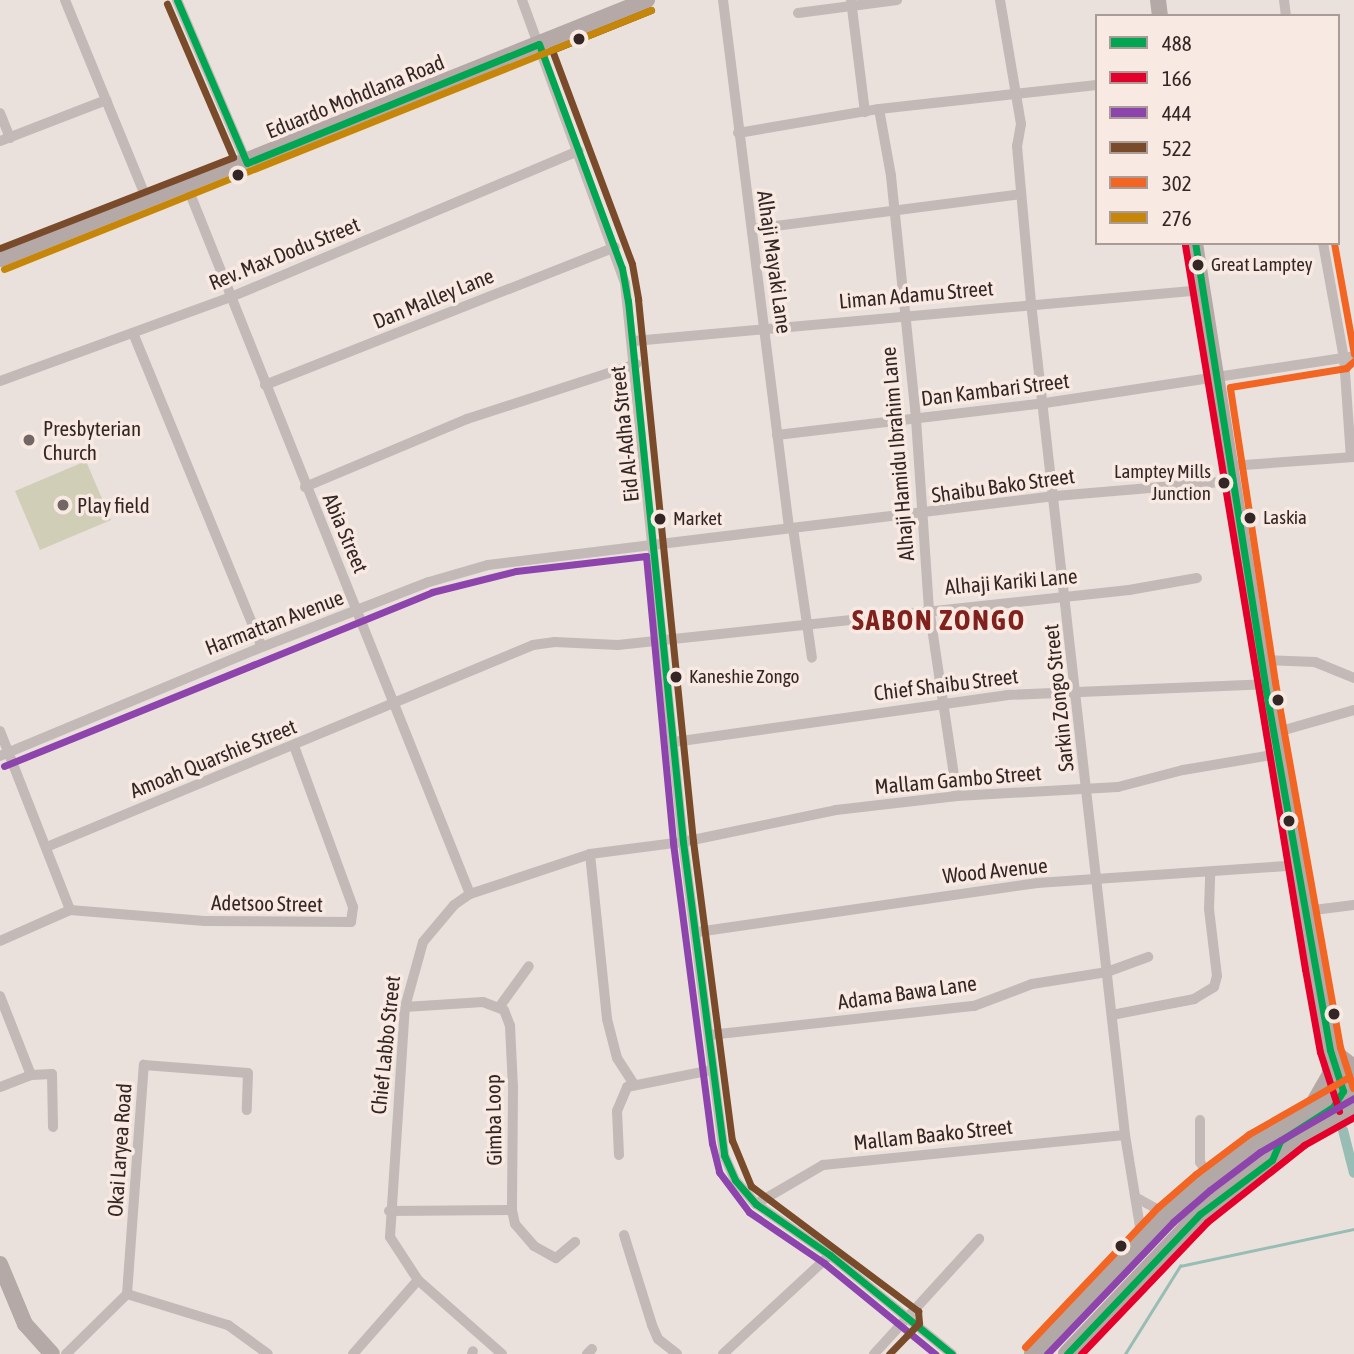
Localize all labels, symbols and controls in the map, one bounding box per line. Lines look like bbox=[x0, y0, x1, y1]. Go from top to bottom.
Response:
legend bbox=[1095, 14, 1340, 245]
text: 488 bbox=[1162, 31, 1192, 55]
unlabelled marker bbox=[572, 32, 586, 46]
street label: Eduardo Mohdlana Road bbox=[262, 49, 448, 143]
text: 166 bbox=[1162, 66, 1192, 90]
text: 444 bbox=[1162, 101, 1192, 125]
text: 522 bbox=[1162, 136, 1192, 160]
unlabelled marker bbox=[231, 168, 245, 182]
text: 302 bbox=[1162, 171, 1192, 195]
street label: Alhaji Mayaki Lane bbox=[752, 189, 798, 335]
text: 276 bbox=[1162, 206, 1192, 230]
street label: Rev. Max Dodu Street bbox=[205, 211, 363, 295]
place label: Great Lamptey bbox=[1211, 254, 1313, 276]
marker: Great Lamptey bbox=[1191, 258, 1205, 272]
street label: Dan Malley Lane bbox=[369, 262, 497, 334]
street label: Liman Adamu Street bbox=[838, 275, 994, 313]
street label: Alhaji Hamidu Ibrahim Lane bbox=[875, 346, 919, 562]
street label: Eid Al-Adha Street bbox=[604, 365, 644, 503]
street label: Dan Kambari Street bbox=[920, 367, 1070, 411]
place label: Presbyterian Church bbox=[43, 415, 141, 465]
marker: Presbyterian Church bbox=[21, 432, 37, 448]
place label: Lamptey Mills Junction bbox=[1114, 461, 1211, 505]
street label: Shaibu Bako Street bbox=[930, 463, 1076, 507]
marker: Lamptey Mills Junction bbox=[1217, 476, 1231, 490]
street label: Abia Street bbox=[318, 490, 374, 576]
place label: Play field bbox=[77, 492, 150, 518]
marker: Play field bbox=[55, 497, 71, 513]
place label: Laskia bbox=[1263, 507, 1307, 529]
place label: Market bbox=[673, 508, 722, 530]
marker: Laskia bbox=[1243, 511, 1257, 525]
marker: Market bbox=[653, 512, 667, 526]
street label: Alhaji Kariki Lane bbox=[944, 563, 1078, 599]
street label: Harmattan Avenue bbox=[201, 584, 347, 660]
district label: SABON ZONGO bbox=[853, 603, 1025, 637]
street label: Sarkin Zongo Street bbox=[1038, 623, 1078, 773]
street label: Chief Shaibu Street bbox=[872, 663, 1020, 705]
place label: Kaneshie Zongo bbox=[689, 666, 800, 688]
marker: Kaneshie Zongo bbox=[669, 670, 683, 684]
unlabelled marker bbox=[1271, 693, 1285, 707]
street label: Amoah Quarshie Street bbox=[126, 713, 300, 803]
street label: Mallam Gambo Street bbox=[873, 759, 1043, 799]
unlabelled marker bbox=[1282, 814, 1296, 828]
street label: Wood Avenue bbox=[941, 852, 1049, 888]
street label: Adetsoo Street bbox=[211, 889, 323, 917]
street label: Adama Bawa Lane bbox=[836, 970, 978, 1014]
street label: Chief Labbo Street bbox=[365, 974, 405, 1116]
unlabelled marker bbox=[1327, 1007, 1341, 1021]
street label: Gimba Loop bbox=[480, 1074, 506, 1166]
street label: Okai Laryea Road bbox=[102, 1082, 136, 1218]
street label: Mallam Baako Street bbox=[852, 1113, 1014, 1155]
unlabelled marker bbox=[1114, 1239, 1128, 1253]

